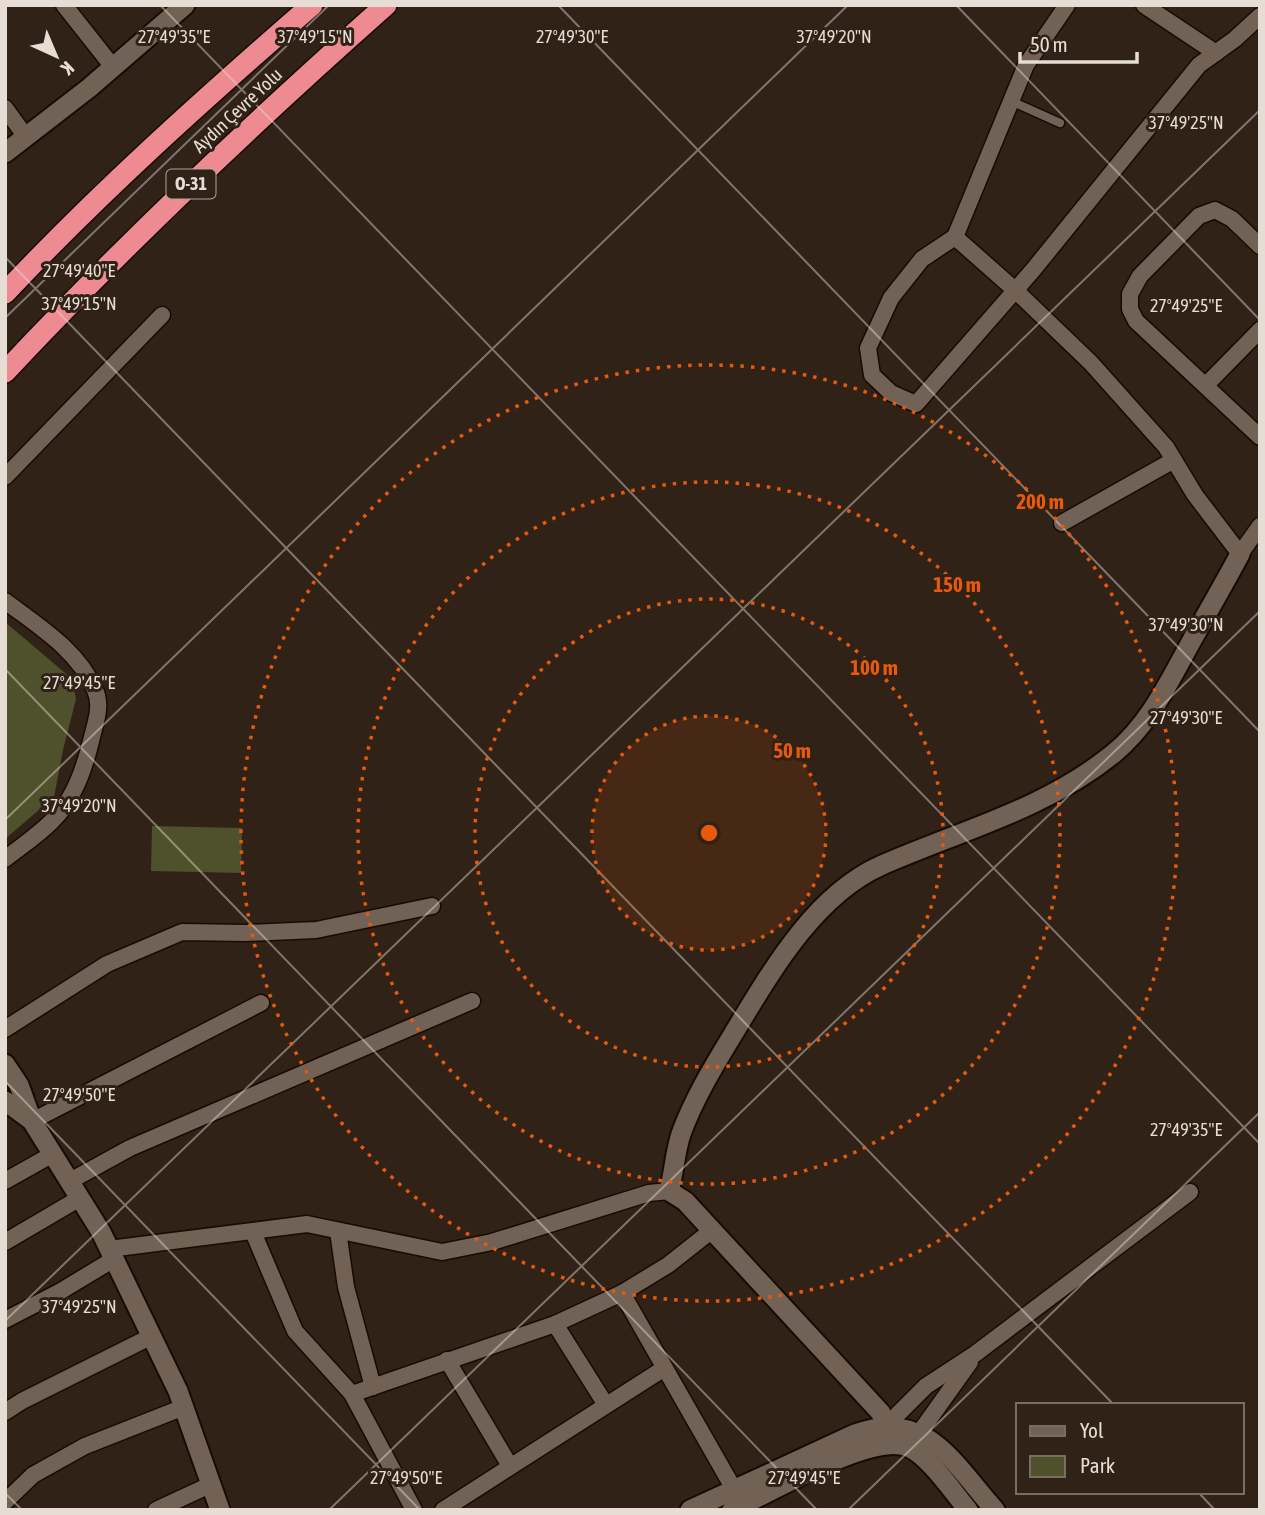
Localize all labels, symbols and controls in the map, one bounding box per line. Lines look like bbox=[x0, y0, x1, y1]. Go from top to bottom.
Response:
north arrow bbox=[21, 21, 91, 91]
scale bar bbox=[1020, 21, 1137, 65]
text: 27°49'35"E bbox=[138, 26, 210, 47]
text: 37°49'15"N bbox=[277, 26, 353, 47]
text: 27°49'30"E bbox=[536, 26, 608, 47]
text: 37°49'20"N bbox=[796, 26, 872, 47]
text: 50 m bbox=[1030, 32, 1068, 56]
text: K bbox=[56, 57, 79, 80]
street label: Aydın Çevre Yolu bbox=[188, 63, 286, 157]
text: 37°49'25"N bbox=[1148, 112, 1224, 133]
road number: O-31 bbox=[166, 169, 216, 198]
text: 27°49'40"E bbox=[43, 260, 115, 281]
text: 37°49'15"N bbox=[41, 293, 117, 314]
text: 27°49'25"E bbox=[1150, 295, 1222, 316]
text: 200 m bbox=[1016, 489, 1064, 513]
text: 150 m bbox=[933, 572, 981, 596]
text: 37°49'30"N bbox=[1148, 614, 1224, 635]
text: 100 m bbox=[850, 655, 898, 679]
text: 27°49'45"E bbox=[43, 672, 115, 693]
text: 27°49'30"E bbox=[1150, 707, 1222, 728]
text: 50 m bbox=[773, 738, 811, 762]
text: 37°49'20"N bbox=[41, 795, 117, 816]
centre of rings bbox=[697, 821, 721, 845]
text: 27°49'50"E bbox=[43, 1084, 115, 1105]
text: 27°49'35"E bbox=[1150, 1119, 1222, 1140]
text: 37°49'25"N bbox=[41, 1296, 117, 1317]
legend bbox=[1016, 1403, 1244, 1494]
text: Yol bbox=[1080, 1418, 1104, 1442]
text: Park bbox=[1080, 1453, 1115, 1477]
text: 27°49'50"E bbox=[370, 1467, 442, 1488]
text: 27°49'45"E bbox=[768, 1467, 840, 1488]

